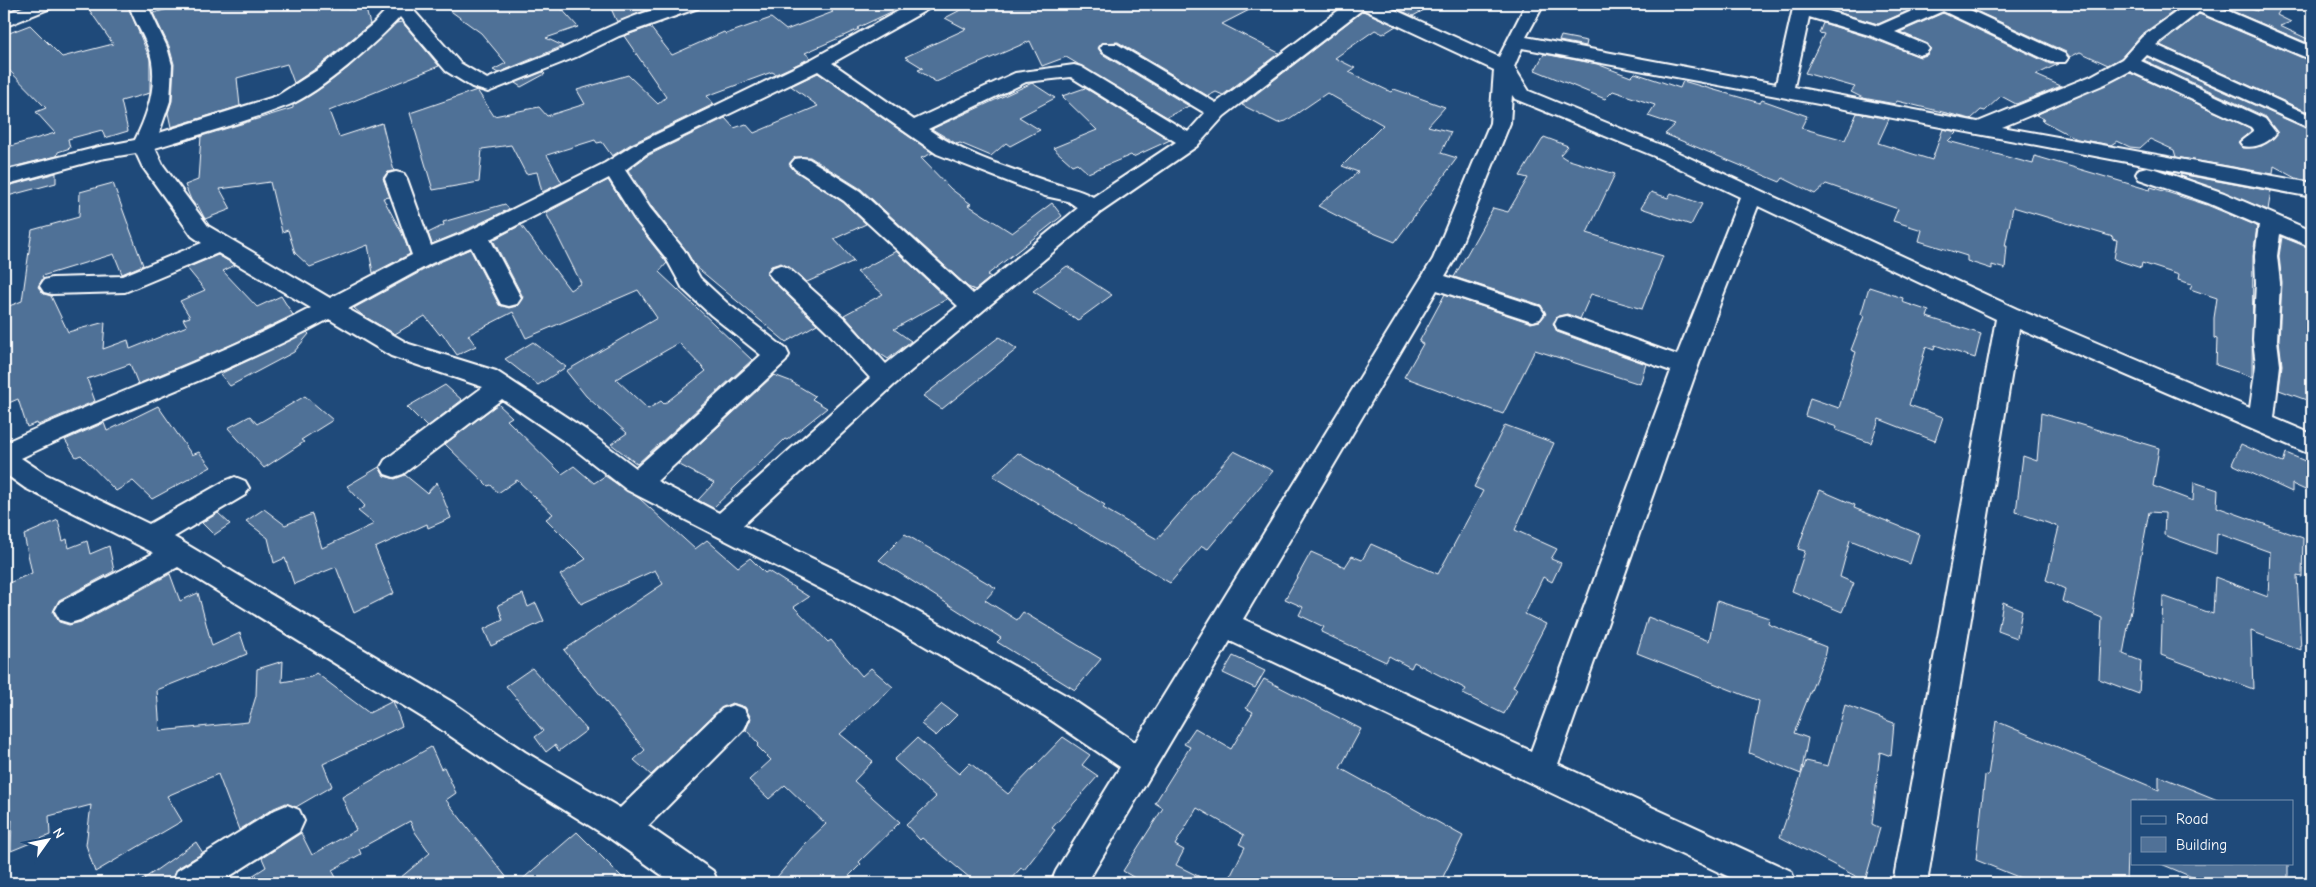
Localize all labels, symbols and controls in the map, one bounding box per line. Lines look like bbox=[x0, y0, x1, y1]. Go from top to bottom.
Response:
legend bbox=[2131, 800, 2294, 864]
text: Road bbox=[2176, 810, 2208, 828]
north arrow bbox=[22, 814, 72, 864]
text: N bbox=[49, 825, 68, 842]
text: Building bbox=[2176, 836, 2227, 854]

